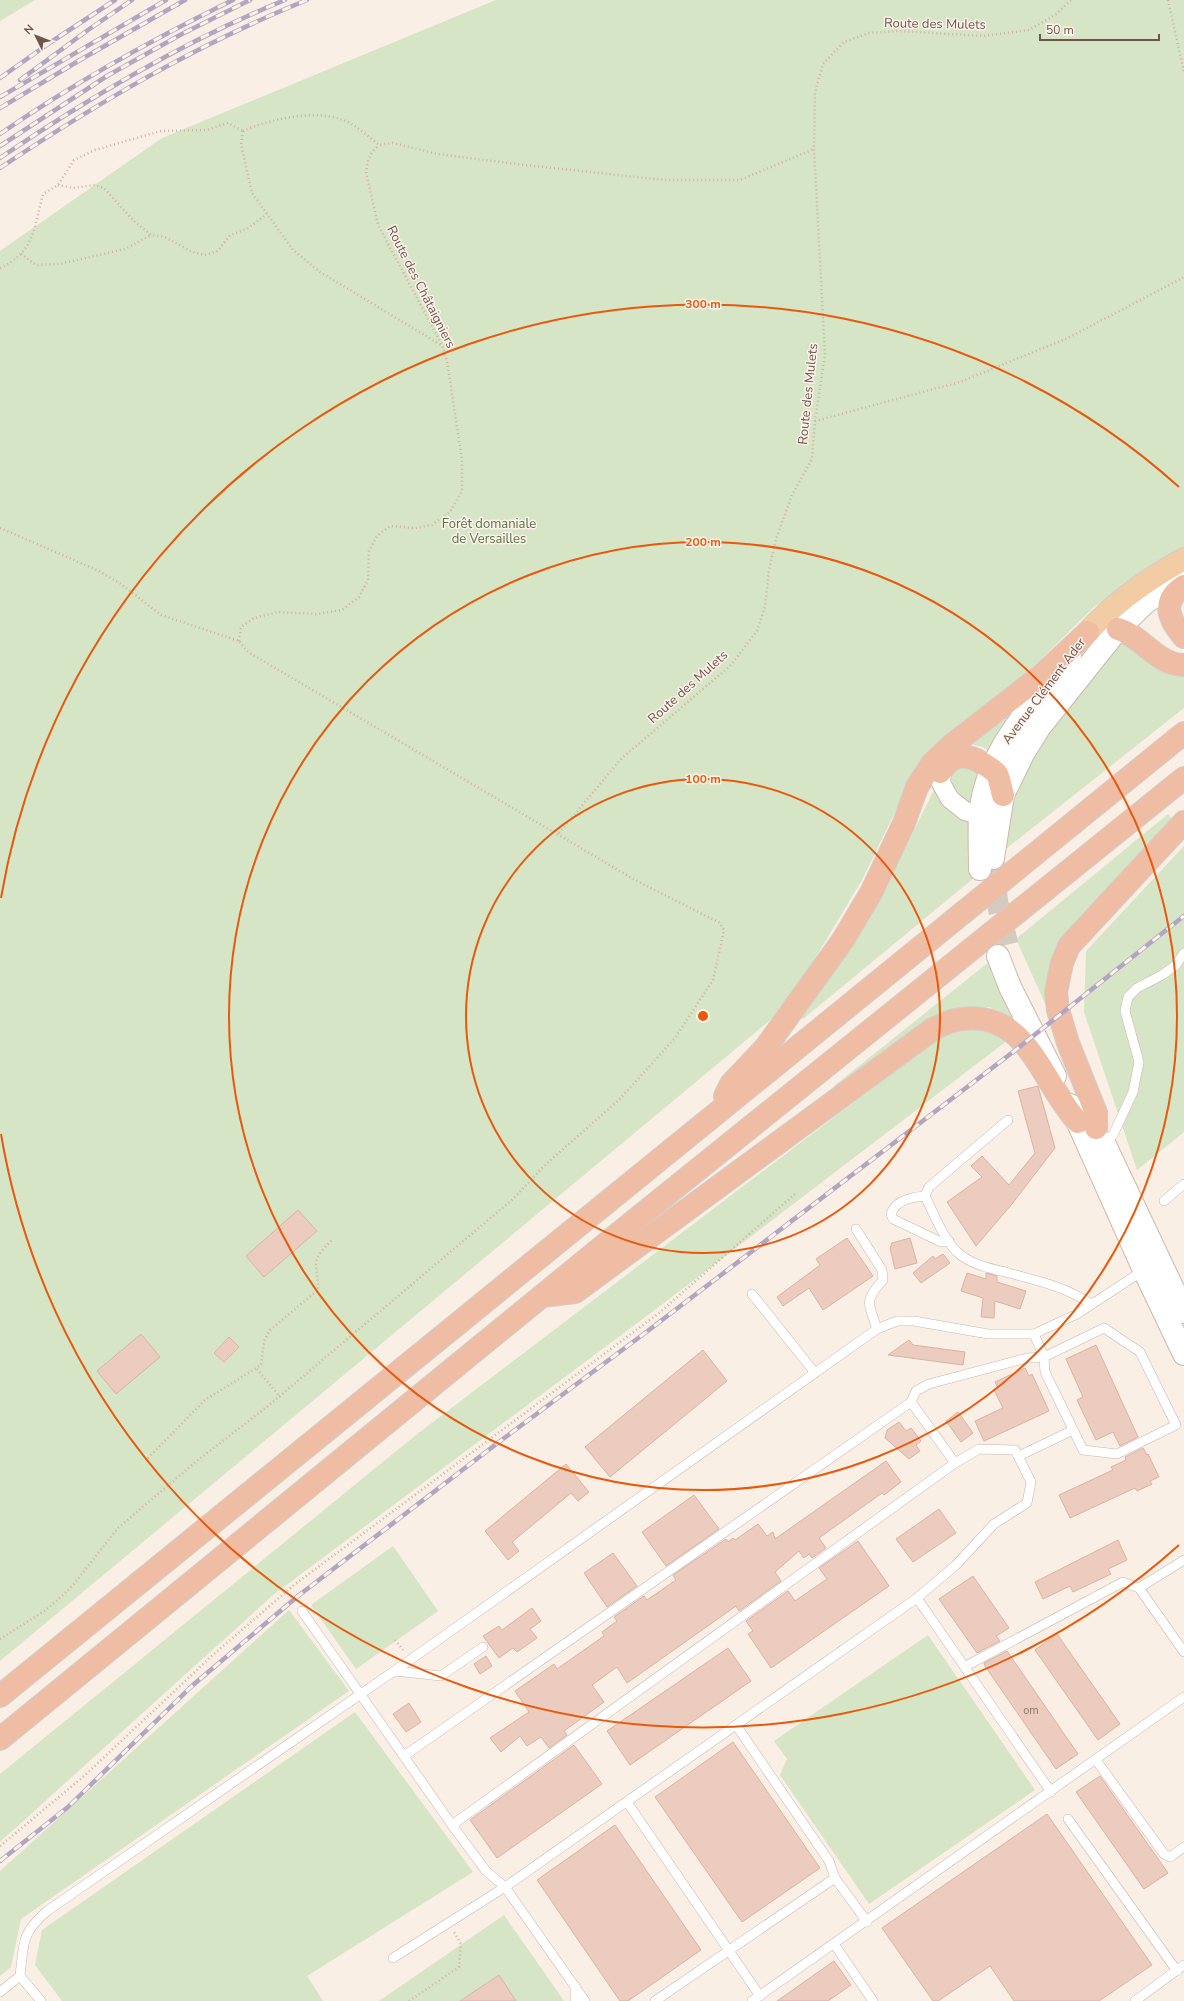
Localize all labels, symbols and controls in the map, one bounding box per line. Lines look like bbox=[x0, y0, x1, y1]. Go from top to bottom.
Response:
street label: Route des Mulets bbox=[884, 14, 986, 34]
north arrow bbox=[16, 16, 56, 56]
scale bar bbox=[1040, 16, 1159, 42]
text: N bbox=[21, 21, 37, 38]
text: 50 m bbox=[1046, 22, 1074, 38]
street label: Route des Châtaigniers bbox=[382, 223, 460, 351]
text: 300 m bbox=[685, 296, 721, 312]
street label: Route des Mulets bbox=[794, 342, 822, 446]
park label: Forêt domaniale de Versailles bbox=[442, 515, 536, 548]
text: 200 m bbox=[685, 534, 721, 550]
street label: Avenue Clément Ader bbox=[998, 634, 1090, 748]
street label: Route des Mulets bbox=[644, 646, 732, 728]
text: 100 m bbox=[685, 771, 721, 787]
centre of rings bbox=[696, 1009, 710, 1023]
house number: om bbox=[1023, 1703, 1039, 1718]

